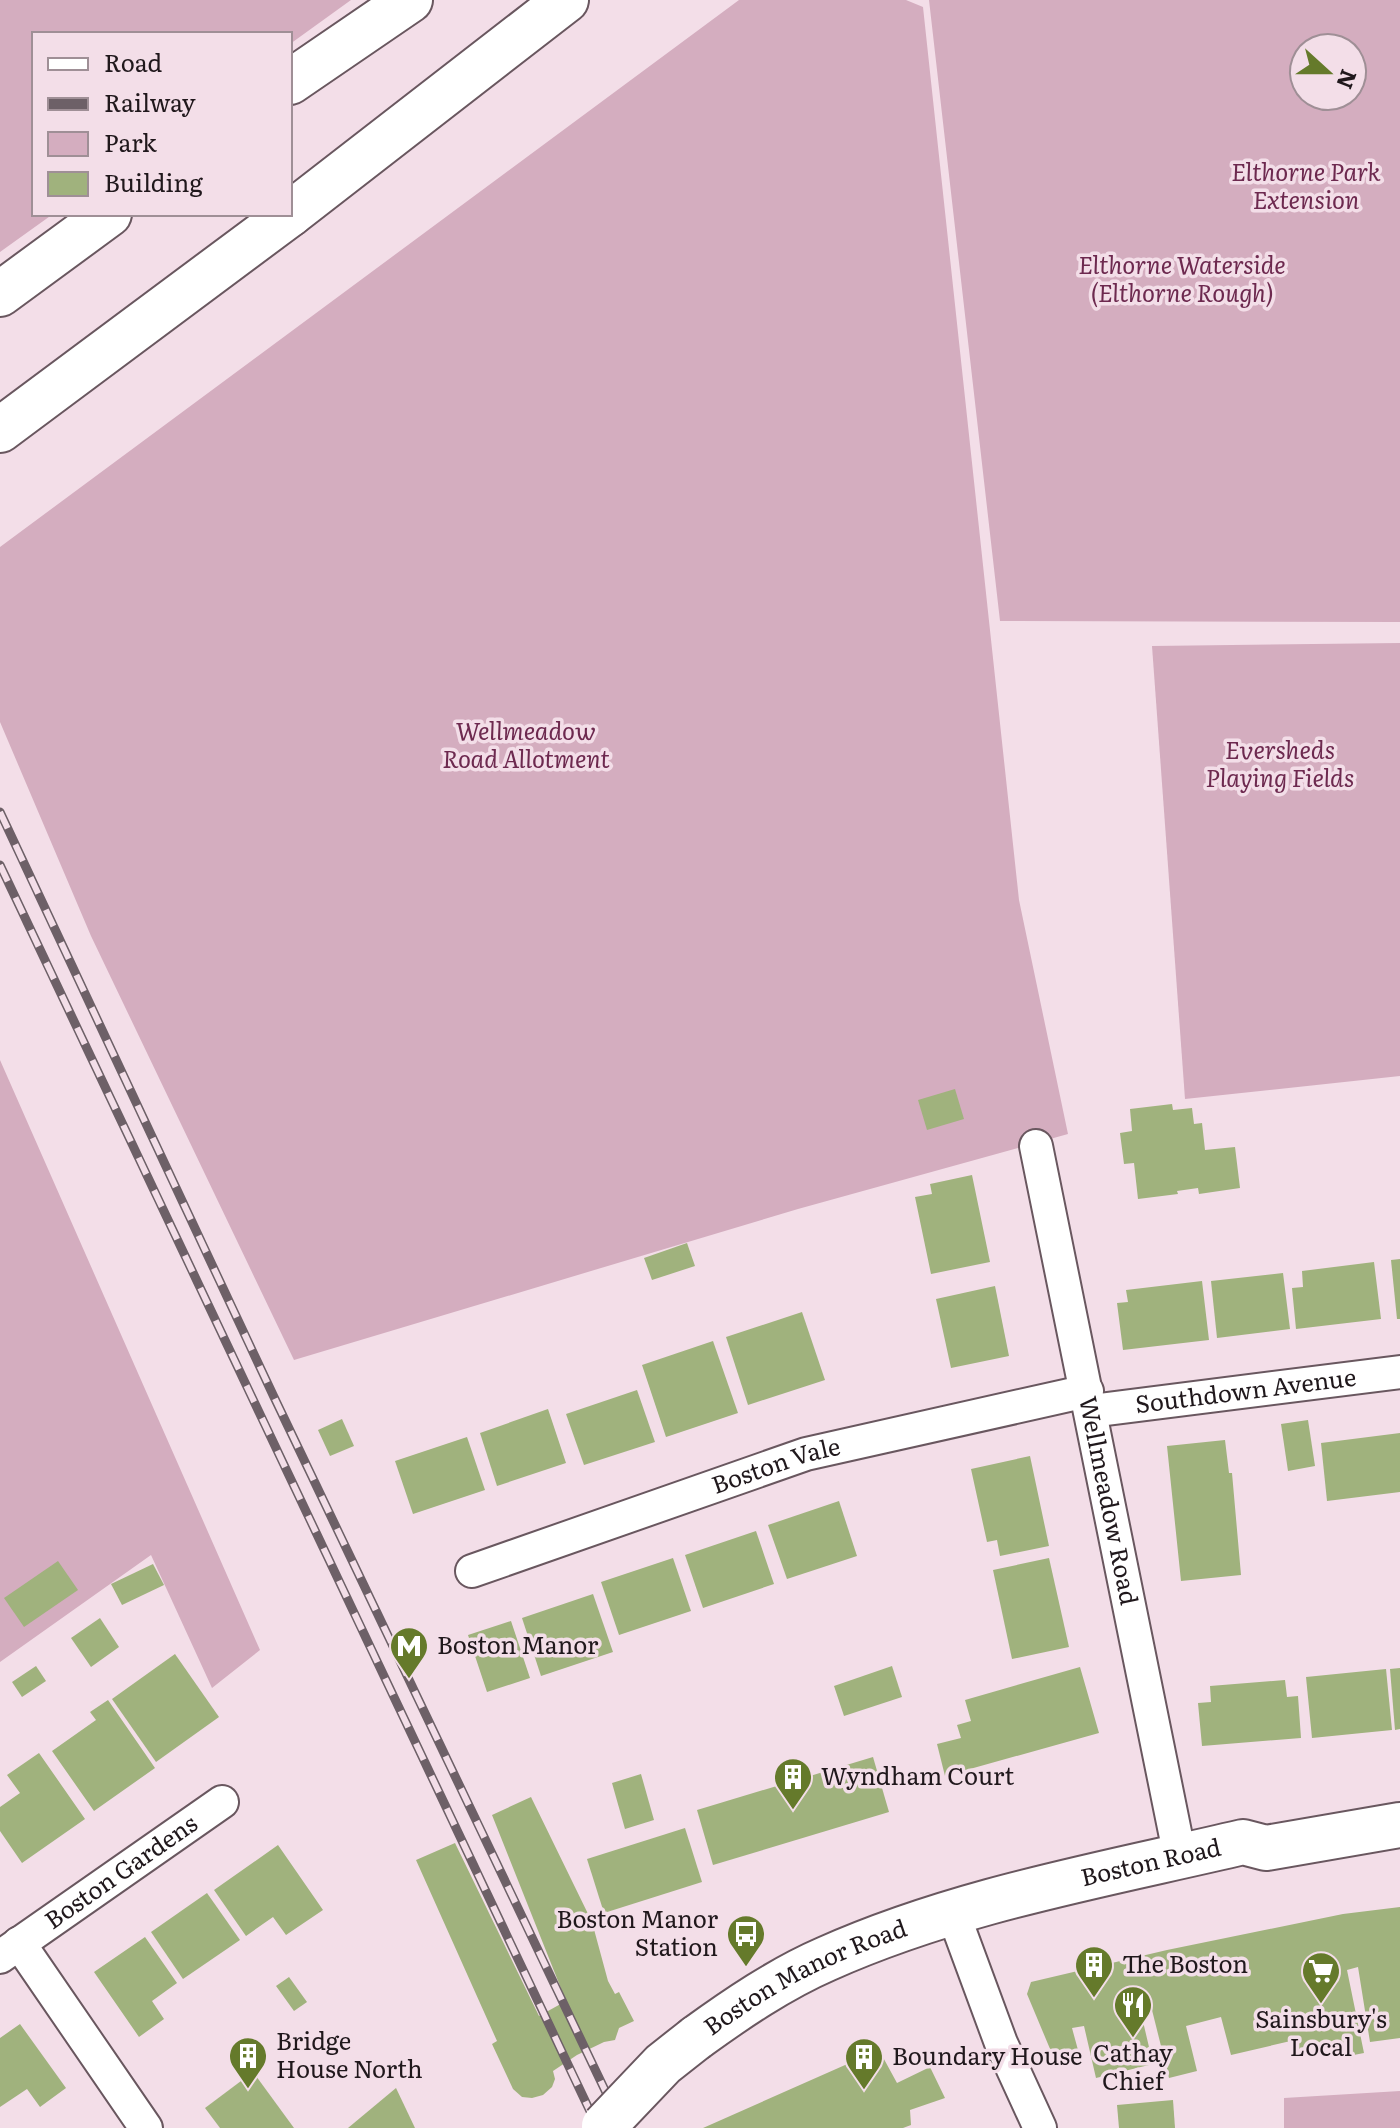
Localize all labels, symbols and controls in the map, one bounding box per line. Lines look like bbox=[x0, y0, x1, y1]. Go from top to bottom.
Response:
legend bbox=[32, 32, 292, 216]
north arrow bbox=[1288, 32, 1368, 112]
text: Road bbox=[104, 44, 163, 79]
text: N bbox=[1329, 65, 1367, 94]
text: Railway bbox=[104, 84, 196, 119]
text: Park bbox=[104, 124, 157, 159]
park label: Elthorne Park Extension bbox=[1231, 153, 1382, 216]
text: Building bbox=[104, 164, 203, 199]
park label: Elthorne Waterside (Elthorne Rough) bbox=[1078, 246, 1286, 309]
park label: Wellmeadow Road Allotment bbox=[442, 712, 610, 775]
park label: Eversheds Playing Fields bbox=[1206, 731, 1354, 794]
street label: Southdown Avenue bbox=[1133, 1358, 1358, 1420]
street label: Wellmeadow Road bbox=[1072, 1393, 1149, 1608]
street label: Boston Vale bbox=[706, 1427, 843, 1501]
metro station icon: Boston Manor bbox=[388, 1625, 430, 1680]
place label: Boston Manor bbox=[437, 1626, 599, 1661]
building icon: Wyndham Court bbox=[772, 1756, 814, 1811]
place label: Wyndham Court bbox=[821, 1757, 1014, 1792]
street label: Boston Gardens bbox=[36, 1804, 204, 1936]
street label: Boston Road bbox=[1077, 1828, 1224, 1893]
place label: Boston Manor Station bbox=[557, 1900, 719, 1963]
street label: Boston Manor Road bbox=[695, 1909, 911, 2042]
bus stop icon: Boston Manor Station bbox=[725, 1913, 767, 1968]
building icon: The Boston bbox=[1073, 1944, 1115, 1999]
place label: The Boston bbox=[1122, 1945, 1248, 1980]
supermarket icon: Sainsbury's Local bbox=[1300, 1950, 1342, 2005]
restaurant icon: Cathay Chief bbox=[1112, 1984, 1154, 2039]
place label: Sainsbury's Local bbox=[1255, 2000, 1387, 2063]
place label: Bridge House North bbox=[276, 2022, 423, 2085]
place label: Cathay Chief bbox=[1093, 2034, 1173, 2097]
building icon: Bridge House North bbox=[227, 2035, 269, 2090]
building icon: Boundary House bbox=[843, 2036, 885, 2091]
place label: Boundary House bbox=[892, 2037, 1082, 2072]

